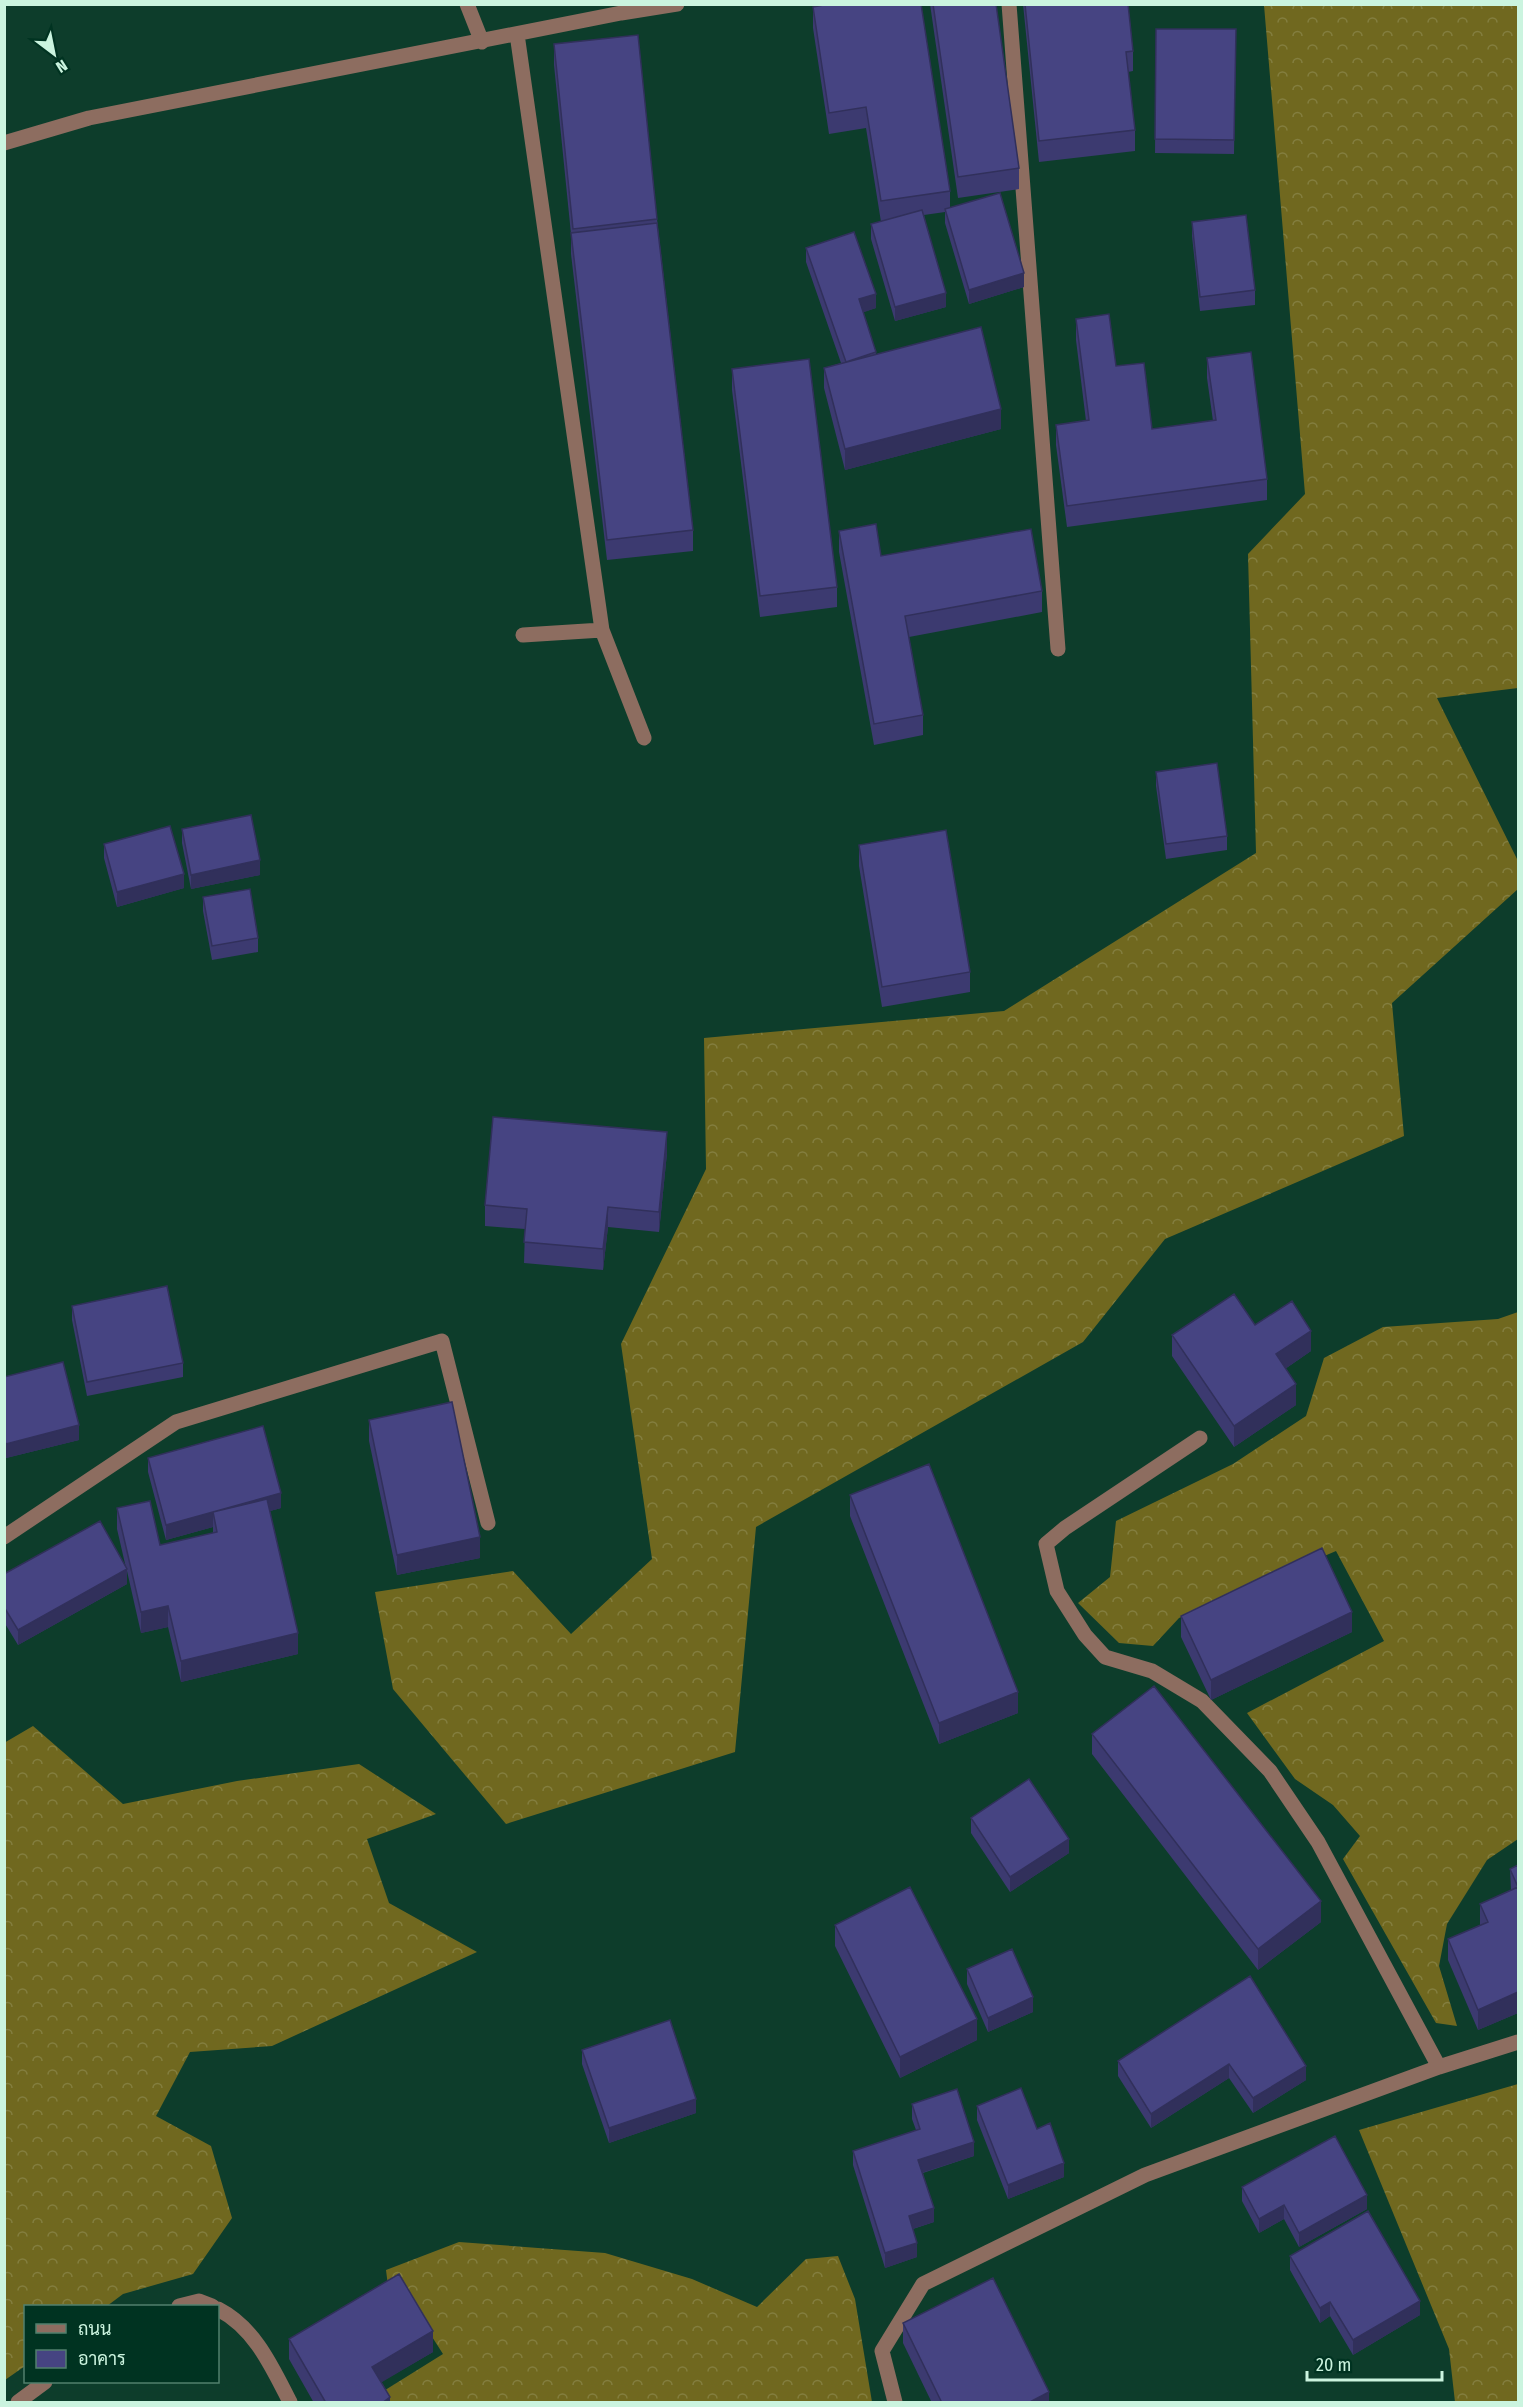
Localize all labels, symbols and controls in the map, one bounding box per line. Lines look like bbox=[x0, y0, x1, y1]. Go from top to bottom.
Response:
north arrow bbox=[24, 24, 84, 84]
text: N bbox=[53, 56, 71, 77]
legend bbox=[24, 2305, 219, 2383]
text: ถนน bbox=[78, 2318, 111, 2340]
scale bar bbox=[1307, 2344, 1442, 2382]
text: อาคาร bbox=[78, 2348, 126, 2370]
text: 20 m bbox=[1316, 2354, 1351, 2376]

